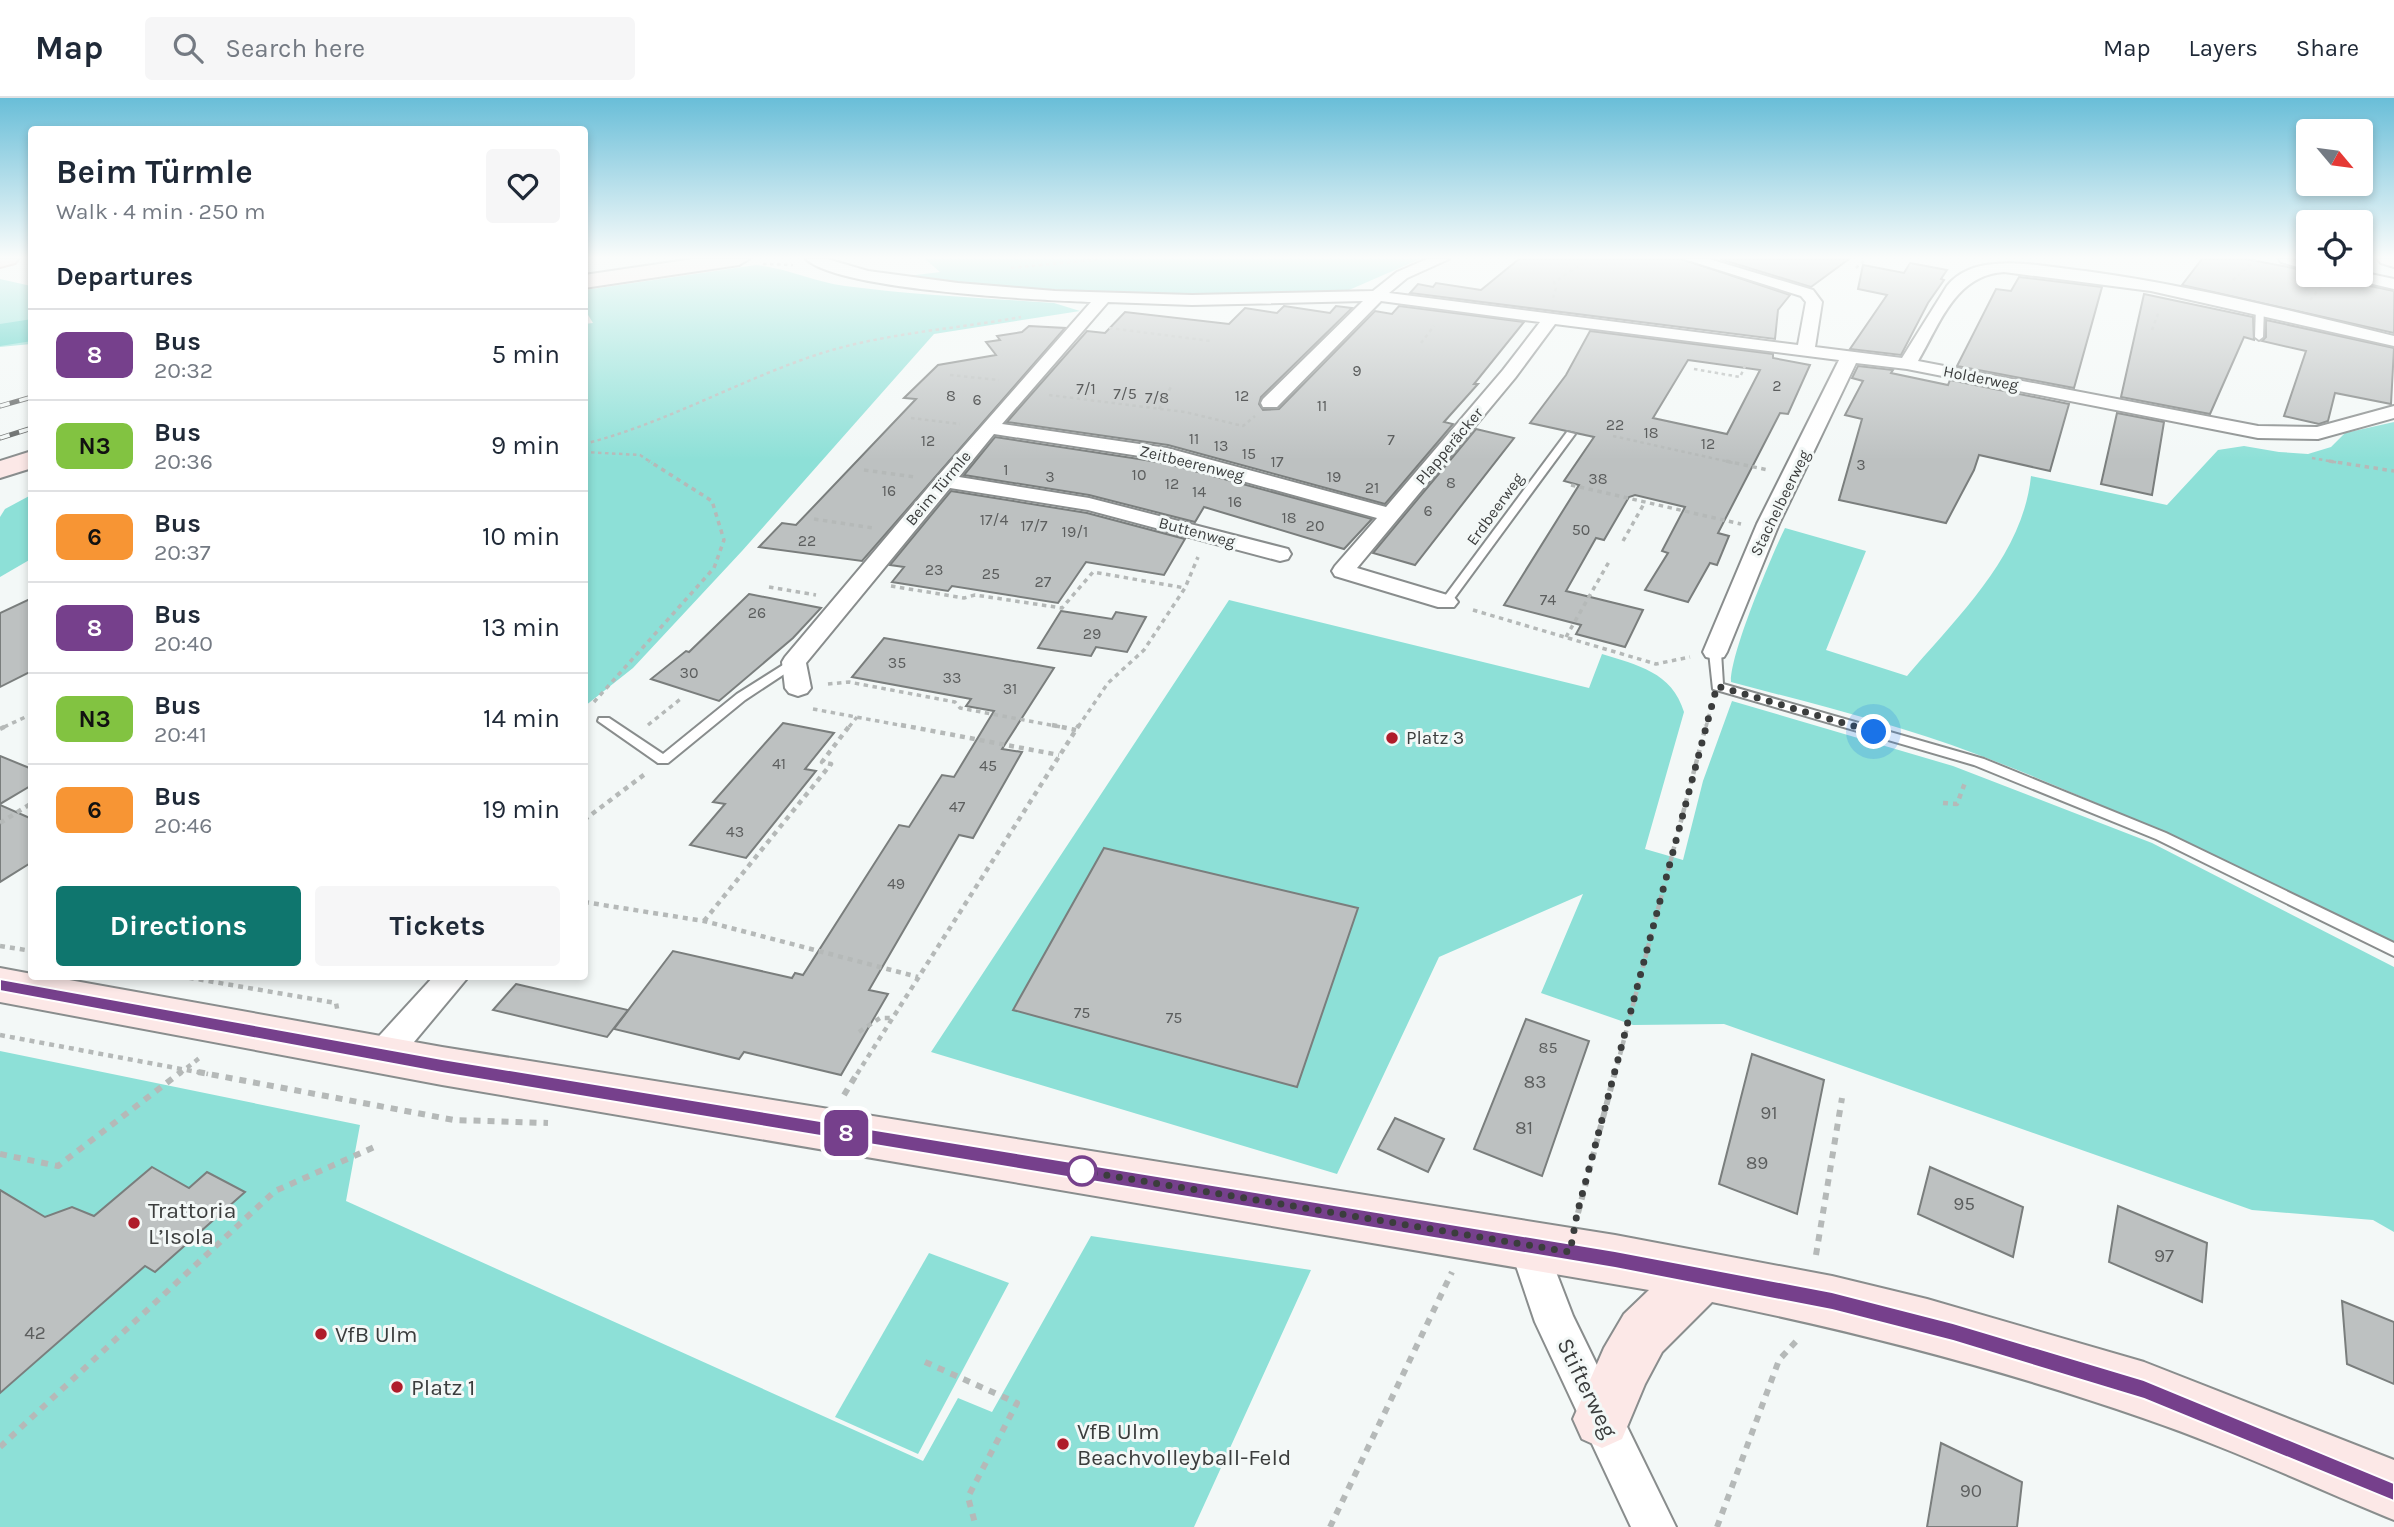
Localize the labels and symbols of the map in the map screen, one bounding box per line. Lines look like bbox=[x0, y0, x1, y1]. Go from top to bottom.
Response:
north arrow bbox=[2296, 119, 2373, 196]
house number: 9 bbox=[1352, 361, 1362, 380]
street label: Holderweg bbox=[1942, 361, 2020, 395]
house number: 2 bbox=[1772, 376, 1782, 395]
house number: 7/1 bbox=[1076, 379, 1096, 398]
house number: 7/5 bbox=[1113, 384, 1137, 403]
house number: 8 bbox=[946, 386, 956, 405]
house number: 12 bbox=[1235, 386, 1249, 405]
house number: 7/8 bbox=[1145, 388, 1169, 407]
house number: 6 bbox=[972, 390, 982, 409]
house number: 11 bbox=[1317, 396, 1327, 415]
street label: Plapperäcker bbox=[1411, 403, 1487, 488]
house number: 22 bbox=[1606, 415, 1624, 434]
house number: 18 bbox=[1643, 423, 1659, 442]
house number: 11 bbox=[1189, 429, 1199, 448]
house number: 7 bbox=[1387, 430, 1395, 449]
house number: 12 bbox=[921, 431, 935, 450]
house number: 12 bbox=[1701, 434, 1715, 453]
house number: 13 bbox=[1214, 436, 1228, 455]
street label: Zeitbeerenweg bbox=[1138, 441, 1246, 485]
house number: 15 bbox=[1242, 444, 1256, 463]
street label: Beim Türmle bbox=[901, 447, 975, 529]
street label: Stachelbeerweg bbox=[1746, 447, 1814, 559]
house number: 17 bbox=[1271, 452, 1284, 471]
house number: 3 bbox=[1856, 455, 1866, 474]
house number: 1 bbox=[1003, 460, 1009, 479]
house number: 10 bbox=[1132, 465, 1146, 484]
house number: 3 bbox=[1045, 467, 1055, 486]
house number: 19 bbox=[1327, 467, 1341, 486]
street label: Erdbeerweg bbox=[1462, 469, 1528, 549]
house number: 38 bbox=[1588, 469, 1608, 488]
house number: 8 bbox=[1446, 473, 1456, 492]
house number: 12 bbox=[1165, 474, 1179, 493]
house number: 21 bbox=[1365, 478, 1379, 497]
house number: 16 bbox=[882, 481, 896, 500]
house number: 14 bbox=[1192, 482, 1206, 501]
house number: 16 bbox=[1228, 492, 1242, 511]
house number: 6 bbox=[1423, 501, 1433, 520]
house number: 18 bbox=[1281, 508, 1297, 527]
house number: 17/4 bbox=[980, 510, 1008, 529]
street label: Buttenweg bbox=[1157, 513, 1237, 551]
house number: 17/7 bbox=[1020, 516, 1048, 535]
house number: 20 bbox=[1306, 516, 1324, 535]
house number: 50 bbox=[1572, 520, 1590, 539]
house number: 19/1 bbox=[1062, 522, 1088, 541]
house number: 22 bbox=[798, 531, 816, 550]
house number: 23 bbox=[925, 560, 943, 579]
house number: 25 bbox=[982, 564, 1000, 583]
house number: 27 bbox=[1035, 572, 1052, 591]
house number: 74 bbox=[1540, 590, 1556, 609]
house number: 26 bbox=[748, 603, 766, 622]
house number: 29 bbox=[1083, 624, 1101, 643]
house number: 35 bbox=[888, 653, 906, 672]
house number: 30 bbox=[680, 663, 698, 682]
house number: 33 bbox=[943, 668, 961, 687]
house number: 31 bbox=[1003, 679, 1017, 698]
your location bbox=[1856, 714, 1891, 749]
place label: Platz 3 bbox=[1406, 727, 1464, 749]
marker: Platz 3 bbox=[1384, 730, 1400, 746]
house number: 41 bbox=[772, 754, 786, 773]
house number: 45 bbox=[979, 756, 997, 775]
house number: 47 bbox=[949, 797, 966, 816]
house number: 43 bbox=[726, 822, 744, 841]
house number: 49 bbox=[887, 874, 905, 893]
house number: 75 bbox=[1074, 1003, 1090, 1022]
house number: 75 bbox=[1166, 1008, 1182, 1027]
house number: 85 bbox=[1539, 1038, 1557, 1057]
house number: 83 bbox=[1524, 1071, 1546, 1093]
house number: 91 bbox=[1760, 1102, 1778, 1124]
line badge: 8 bbox=[823, 1110, 869, 1156]
house number: 81 bbox=[1515, 1117, 1533, 1139]
house number: 89 bbox=[1746, 1152, 1768, 1174]
unlabelled marker bbox=[1067, 1156, 1097, 1186]
house number: 95 bbox=[1953, 1193, 1975, 1215]
place label: Trattoria L’Isola bbox=[148, 1197, 237, 1250]
marker: Trattoria L’Isola bbox=[126, 1215, 142, 1231]
house number: 97 bbox=[2154, 1245, 2174, 1267]
place label: VfB Ulm bbox=[335, 1321, 418, 1348]
house number: 42 bbox=[24, 1322, 46, 1344]
marker: VfB Ulm bbox=[313, 1326, 329, 1342]
street label: Stifterweg bbox=[1551, 1334, 1623, 1442]
place label: Platz 1 bbox=[411, 1374, 475, 1401]
marker: Platz 1 bbox=[389, 1379, 405, 1395]
place label: VfB Ulm Beachvolleyball-Feld bbox=[1077, 1418, 1292, 1471]
marker: VfB Ulm Beachvolleyball-Feld bbox=[1055, 1436, 1071, 1452]
house number: 90 bbox=[1960, 1480, 1982, 1502]

